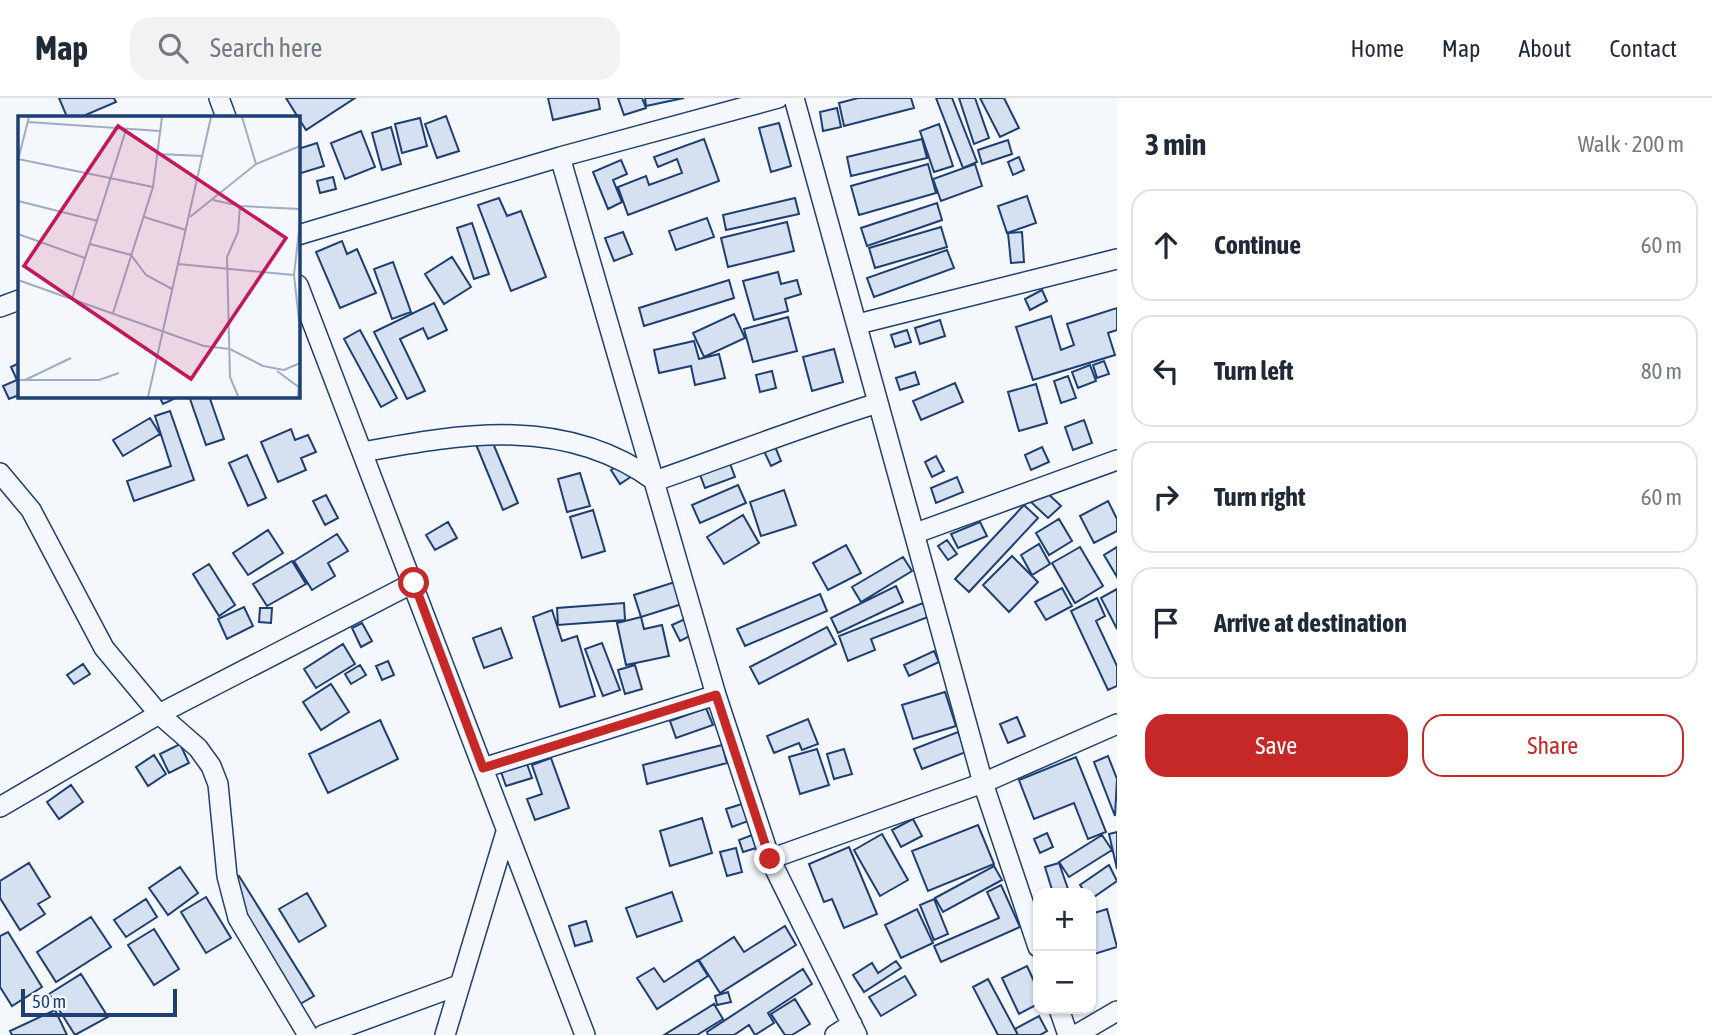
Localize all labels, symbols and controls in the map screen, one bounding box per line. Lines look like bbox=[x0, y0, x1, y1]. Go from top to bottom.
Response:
search box bbox=[130, 17, 620, 80]
text: Map bbox=[35, 29, 88, 67]
icon: search bbox=[154, 29, 192, 67]
text: Search here bbox=[210, 33, 322, 63]
text: Home bbox=[1350, 35, 1404, 62]
text: Map bbox=[1442, 35, 1480, 62]
text: About bbox=[1518, 35, 1571, 62]
text: Contact bbox=[1609, 35, 1677, 62]
inset map bbox=[18, 116, 299, 397]
text: 3 min bbox=[1145, 127, 1206, 161]
text: Walk · 200 m bbox=[1578, 131, 1684, 157]
icon: ahead bbox=[1147, 226, 1185, 264]
text: Continue bbox=[1214, 230, 1301, 260]
text: 60 m bbox=[1641, 232, 1682, 258]
icon: left bbox=[1147, 352, 1185, 390]
text: Turn left bbox=[1214, 356, 1294, 386]
text: 80 m bbox=[1641, 358, 1682, 384]
icon: right bbox=[1147, 478, 1185, 516]
text: Turn right bbox=[1214, 482, 1305, 512]
text: 60 m bbox=[1641, 484, 1682, 510]
route start bbox=[398, 567, 429, 598]
icon: arrive bbox=[1147, 604, 1185, 642]
text: Arrive at destination bbox=[1214, 608, 1407, 638]
button: Save bbox=[1145, 714, 1408, 777]
button: Share bbox=[1422, 714, 1684, 777]
route end bbox=[754, 843, 785, 874]
map controls bbox=[1033, 888, 1096, 1014]
button: + bbox=[1033, 888, 1096, 951]
button: − bbox=[1033, 951, 1096, 1014]
scale bar bbox=[21, 986, 177, 1018]
text: 50 m bbox=[32, 990, 66, 1012]

